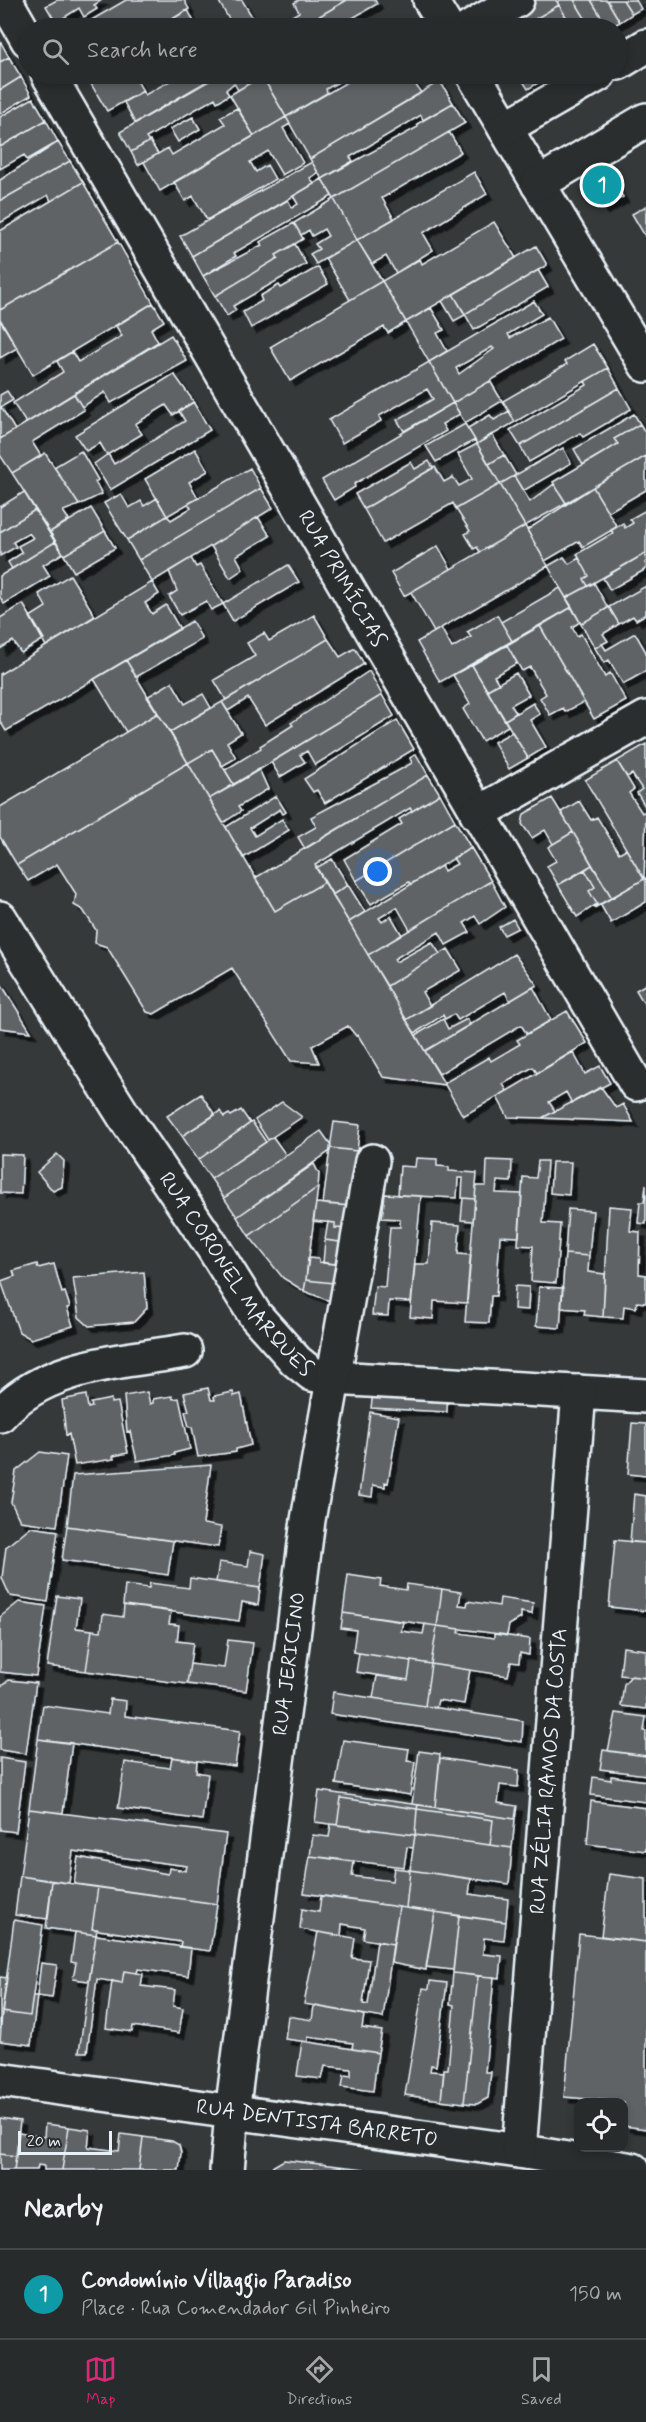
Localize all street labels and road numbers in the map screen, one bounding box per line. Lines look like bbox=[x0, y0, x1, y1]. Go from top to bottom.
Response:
street label: RUA PRIMÍCIAS bbox=[291, 505, 393, 652]
street label: RUA CORONEL MARQUES bbox=[152, 1167, 319, 1383]
street label: RUA JERICINO bbox=[266, 1590, 313, 1737]
street label: RUA ZÉLIA RAMOS DA COSTA bbox=[524, 1627, 574, 1915]
street label: RUA DENTISTA BARRETO bbox=[194, 2093, 440, 2154]

